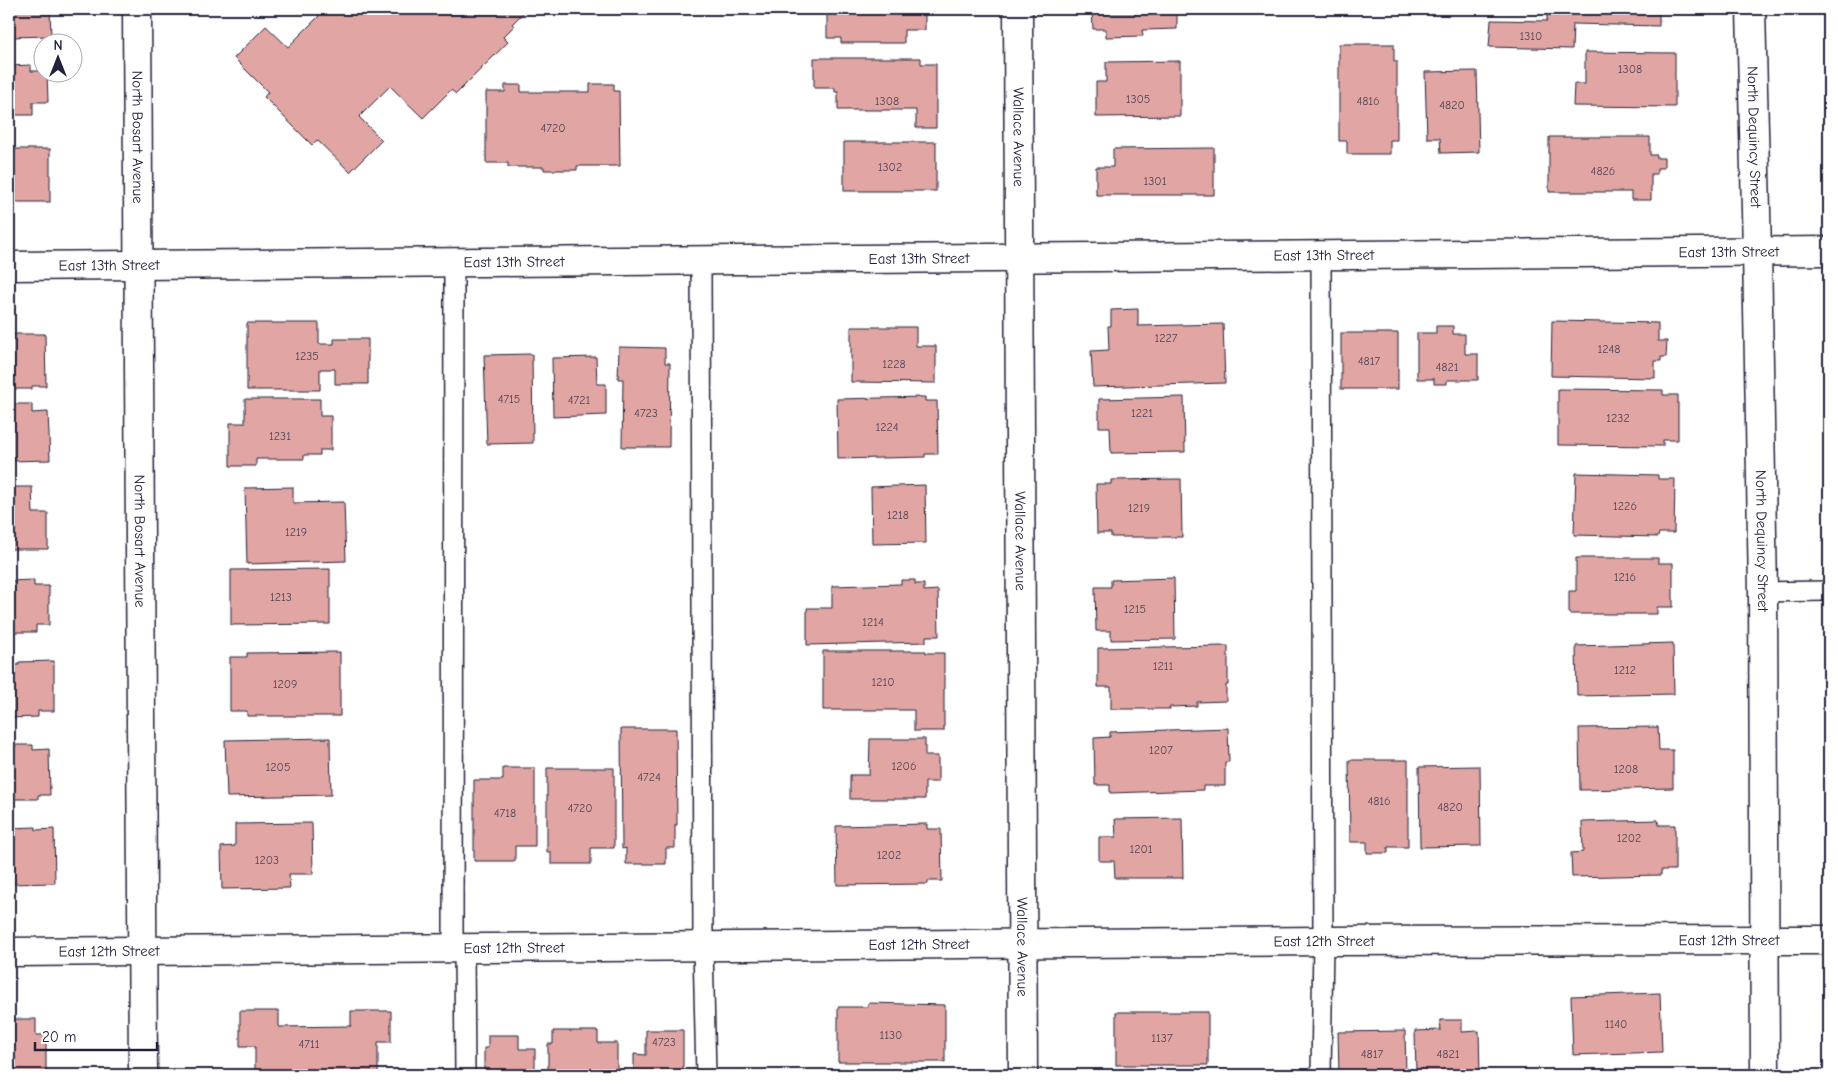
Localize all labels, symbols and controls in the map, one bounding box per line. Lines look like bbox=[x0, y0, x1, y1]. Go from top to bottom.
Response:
house number: 1310 bbox=[1520, 29, 1542, 43]
north arrow bbox=[32, 32, 82, 82]
text: N bbox=[53, 37, 63, 54]
house number: 1308 bbox=[1618, 62, 1642, 76]
street label: North Dequincy Street bbox=[1743, 66, 1765, 209]
street label: North Bosart Avenue bbox=[128, 70, 147, 204]
street label: Wallace Avenue bbox=[1009, 87, 1028, 187]
house number: 1305 bbox=[1126, 92, 1150, 106]
house number: 1308 bbox=[875, 94, 899, 108]
house number: 4816 bbox=[1356, 94, 1380, 108]
house number: 4820 bbox=[1439, 98, 1465, 112]
house number: 4720 bbox=[540, 121, 566, 135]
house number: 1302 bbox=[878, 160, 902, 174]
house number: 4826 bbox=[1591, 164, 1615, 178]
house number: 1301 bbox=[1144, 174, 1167, 188]
street label: East 13th Street bbox=[1678, 242, 1780, 261]
street label: East 13th Street bbox=[1273, 246, 1375, 265]
street label: East 13th Street bbox=[868, 249, 970, 268]
street label: East 13th Street bbox=[463, 252, 565, 271]
street label: East 13th Street bbox=[59, 256, 160, 275]
house number: 1227 bbox=[1155, 331, 1178, 345]
house number: 1248 bbox=[1598, 342, 1620, 356]
house number: 1235 bbox=[295, 349, 319, 363]
house number: 4817 bbox=[1358, 354, 1381, 368]
house number: 1228 bbox=[882, 357, 906, 371]
house number: 4821 bbox=[1435, 360, 1459, 374]
house number: 4715 bbox=[498, 392, 520, 406]
house number: 4721 bbox=[568, 393, 591, 407]
house number: 4723 bbox=[634, 406, 658, 420]
house number: 1221 bbox=[1131, 406, 1153, 420]
house number: 1232 bbox=[1606, 411, 1630, 425]
house number: 1224 bbox=[875, 420, 899, 434]
house number: 1231 bbox=[269, 429, 291, 443]
street label: North Dequincy Street bbox=[1752, 470, 1772, 612]
street label: North Bosart Avenue bbox=[131, 474, 149, 608]
street label: Wallace Avenue bbox=[1011, 491, 1030, 591]
house number: 1226 bbox=[1613, 499, 1637, 513]
house number: 1219 bbox=[1128, 501, 1150, 515]
house number: 1218 bbox=[887, 508, 909, 522]
house number: 1219 bbox=[285, 525, 307, 539]
house number: 1216 bbox=[1614, 570, 1636, 584]
house number: 1213 bbox=[270, 590, 292, 604]
house number: 1215 bbox=[1124, 602, 1146, 616]
house number: 1214 bbox=[862, 615, 884, 629]
house number: 1211 bbox=[1153, 659, 1174, 673]
house number: 1212 bbox=[1614, 663, 1636, 677]
house number: 1210 bbox=[871, 675, 895, 689]
house number: 1209 bbox=[273, 677, 297, 691]
house number: 1207 bbox=[1149, 743, 1173, 757]
house number: 1206 bbox=[892, 759, 916, 773]
house number: 1205 bbox=[266, 760, 290, 774]
house number: 1208 bbox=[1614, 762, 1638, 776]
house number: 4724 bbox=[637, 770, 661, 784]
house number: 4816 bbox=[1367, 794, 1391, 808]
house number: 4820 bbox=[1437, 800, 1463, 814]
house number: 4720 bbox=[567, 801, 593, 815]
house number: 4718 bbox=[494, 806, 516, 820]
house number: 1202 bbox=[1617, 831, 1641, 845]
house number: 1201 bbox=[1129, 842, 1153, 856]
house number: 1202 bbox=[877, 848, 901, 862]
house number: 1203 bbox=[255, 853, 279, 867]
street label: Wallace Avenue bbox=[1013, 897, 1032, 997]
street label: East 12th Street bbox=[1678, 931, 1780, 949]
street label: East 12th Street bbox=[1273, 932, 1375, 950]
street label: East 12th Street bbox=[868, 935, 970, 954]
street label: East 12th Street bbox=[463, 938, 565, 957]
street label: East 12th Street bbox=[58, 942, 160, 961]
house number: 1140 bbox=[1605, 1017, 1627, 1031]
scale bar bbox=[35, 1019, 158, 1051]
text: 20 m bbox=[42, 1028, 76, 1046]
house number: 1130 bbox=[880, 1028, 902, 1042]
house number: 1137 bbox=[1151, 1031, 1173, 1045]
house number: 4723 bbox=[652, 1035, 676, 1049]
house number: 4711 bbox=[299, 1037, 320, 1051]
house number: 4817 bbox=[1361, 1047, 1384, 1061]
house number: 4821 bbox=[1436, 1047, 1460, 1061]

